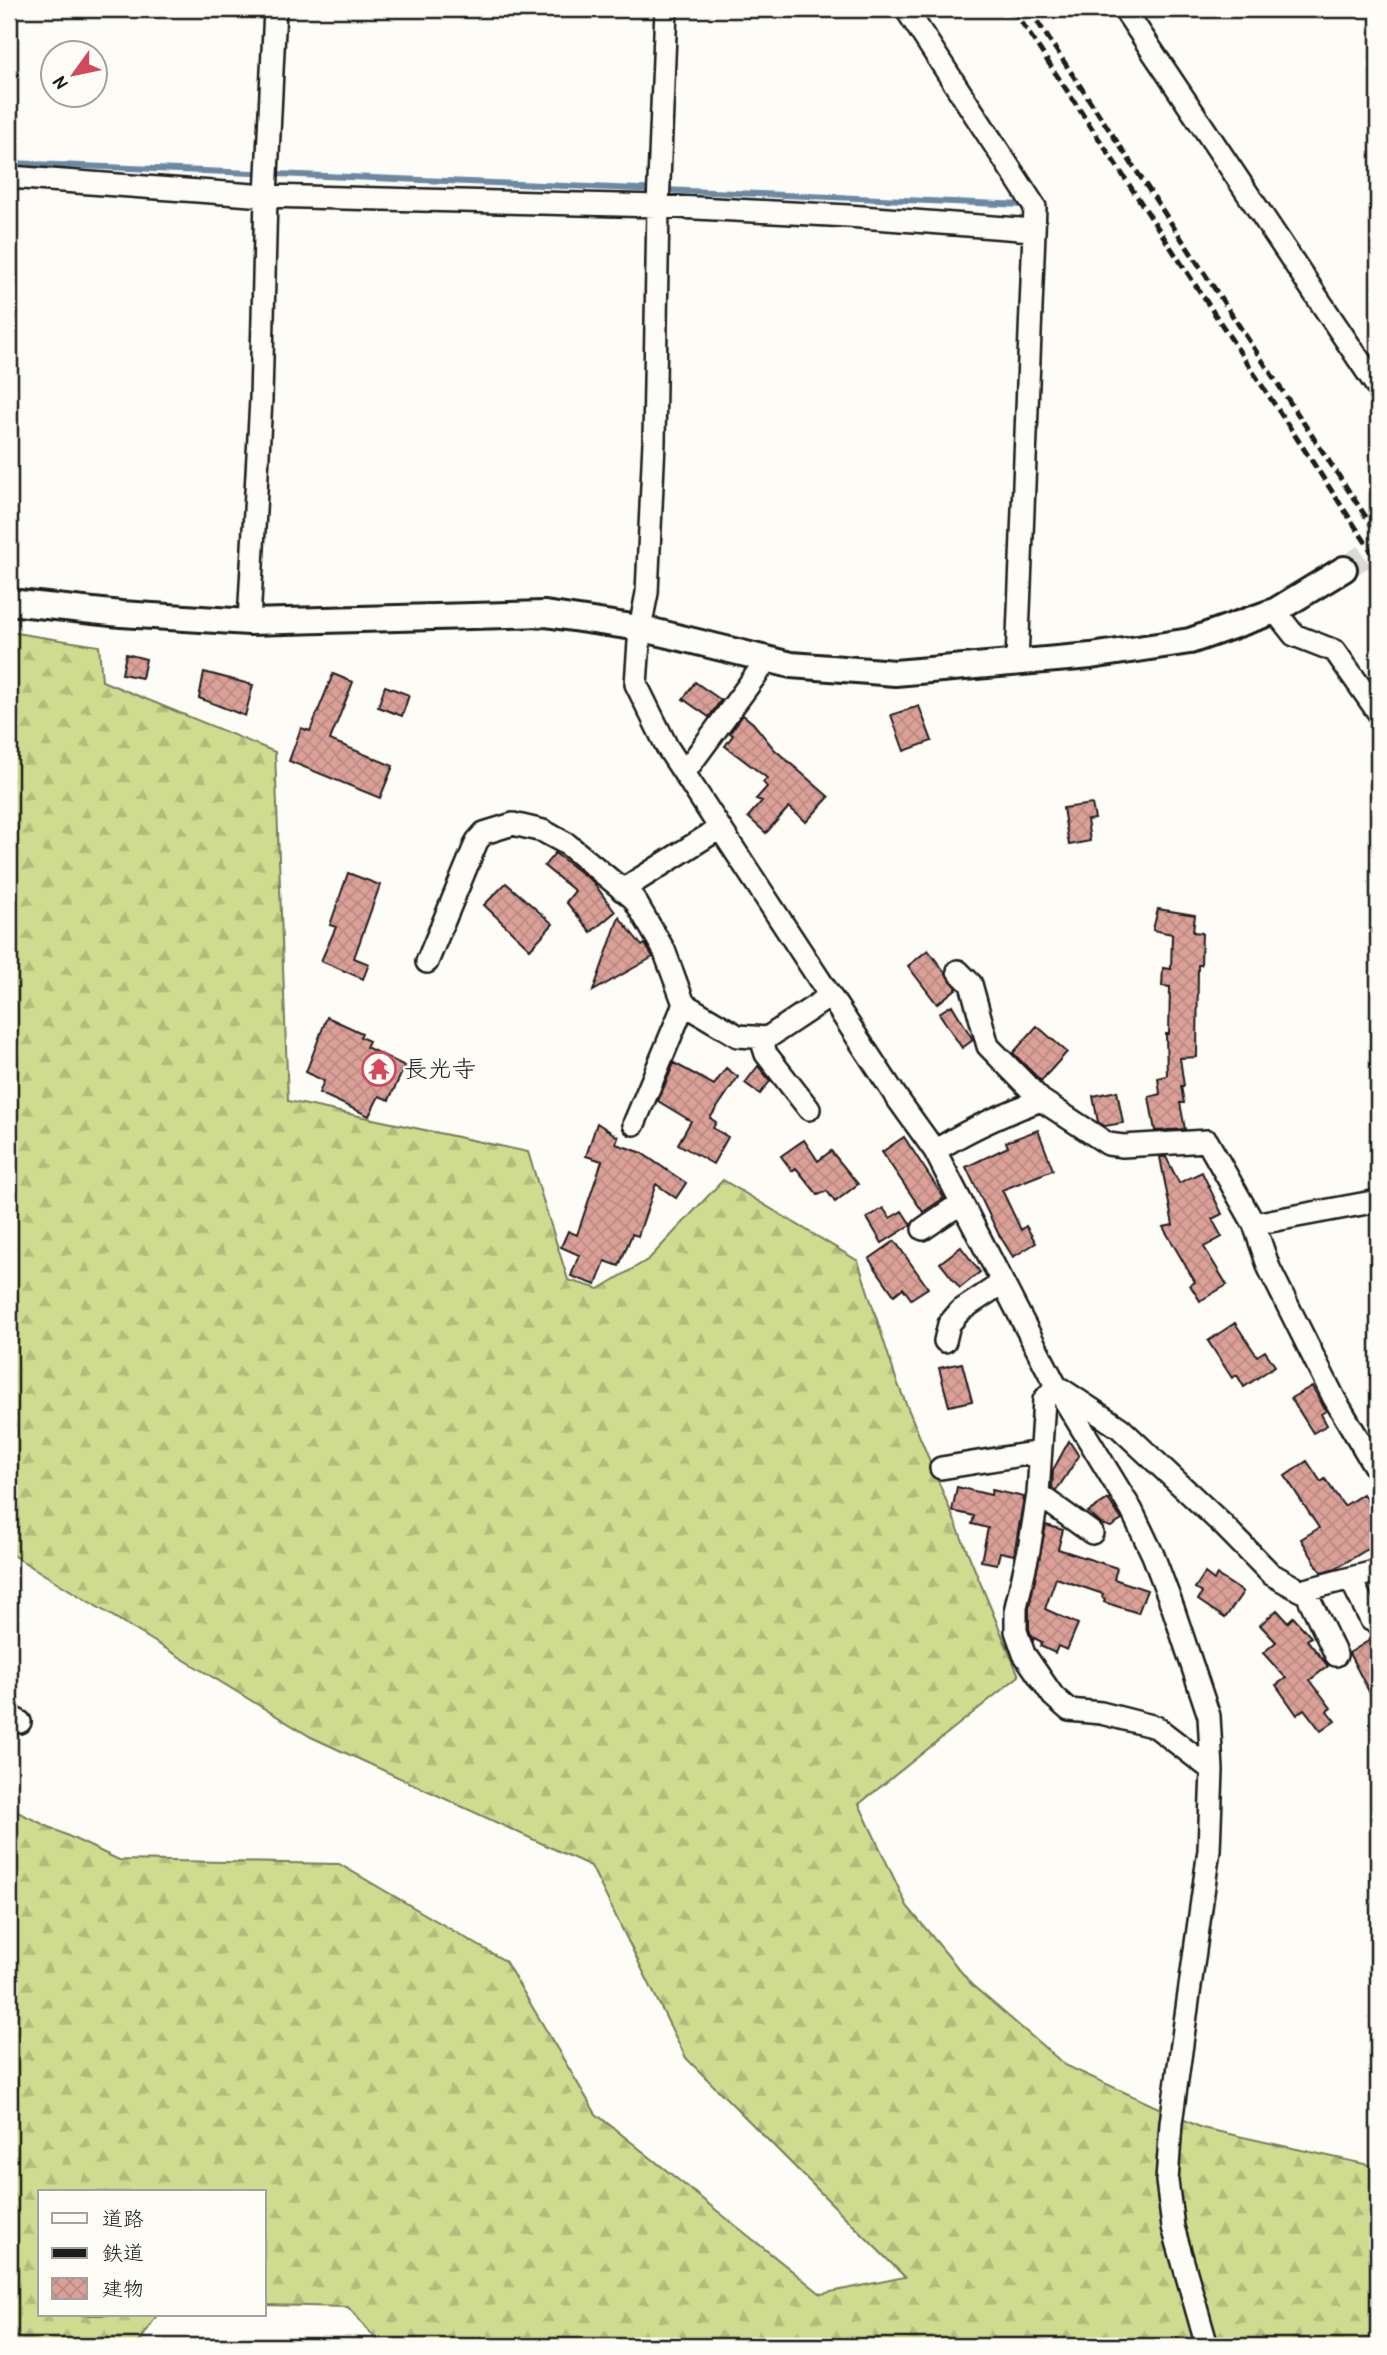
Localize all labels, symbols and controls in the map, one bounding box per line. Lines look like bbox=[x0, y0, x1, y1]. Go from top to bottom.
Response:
north arrow bbox=[38, 38, 108, 108]
text: N bbox=[46, 72, 73, 95]
temple icon: 長光寺 bbox=[360, 1050, 398, 1088]
place label: 長光寺 bbox=[404, 1052, 476, 1084]
legend bbox=[38, 2190, 266, 2316]
text: 道路 bbox=[102, 2204, 144, 2233]
text: 鉄道 bbox=[102, 2238, 144, 2267]
text: 建物 bbox=[102, 2274, 144, 2303]

